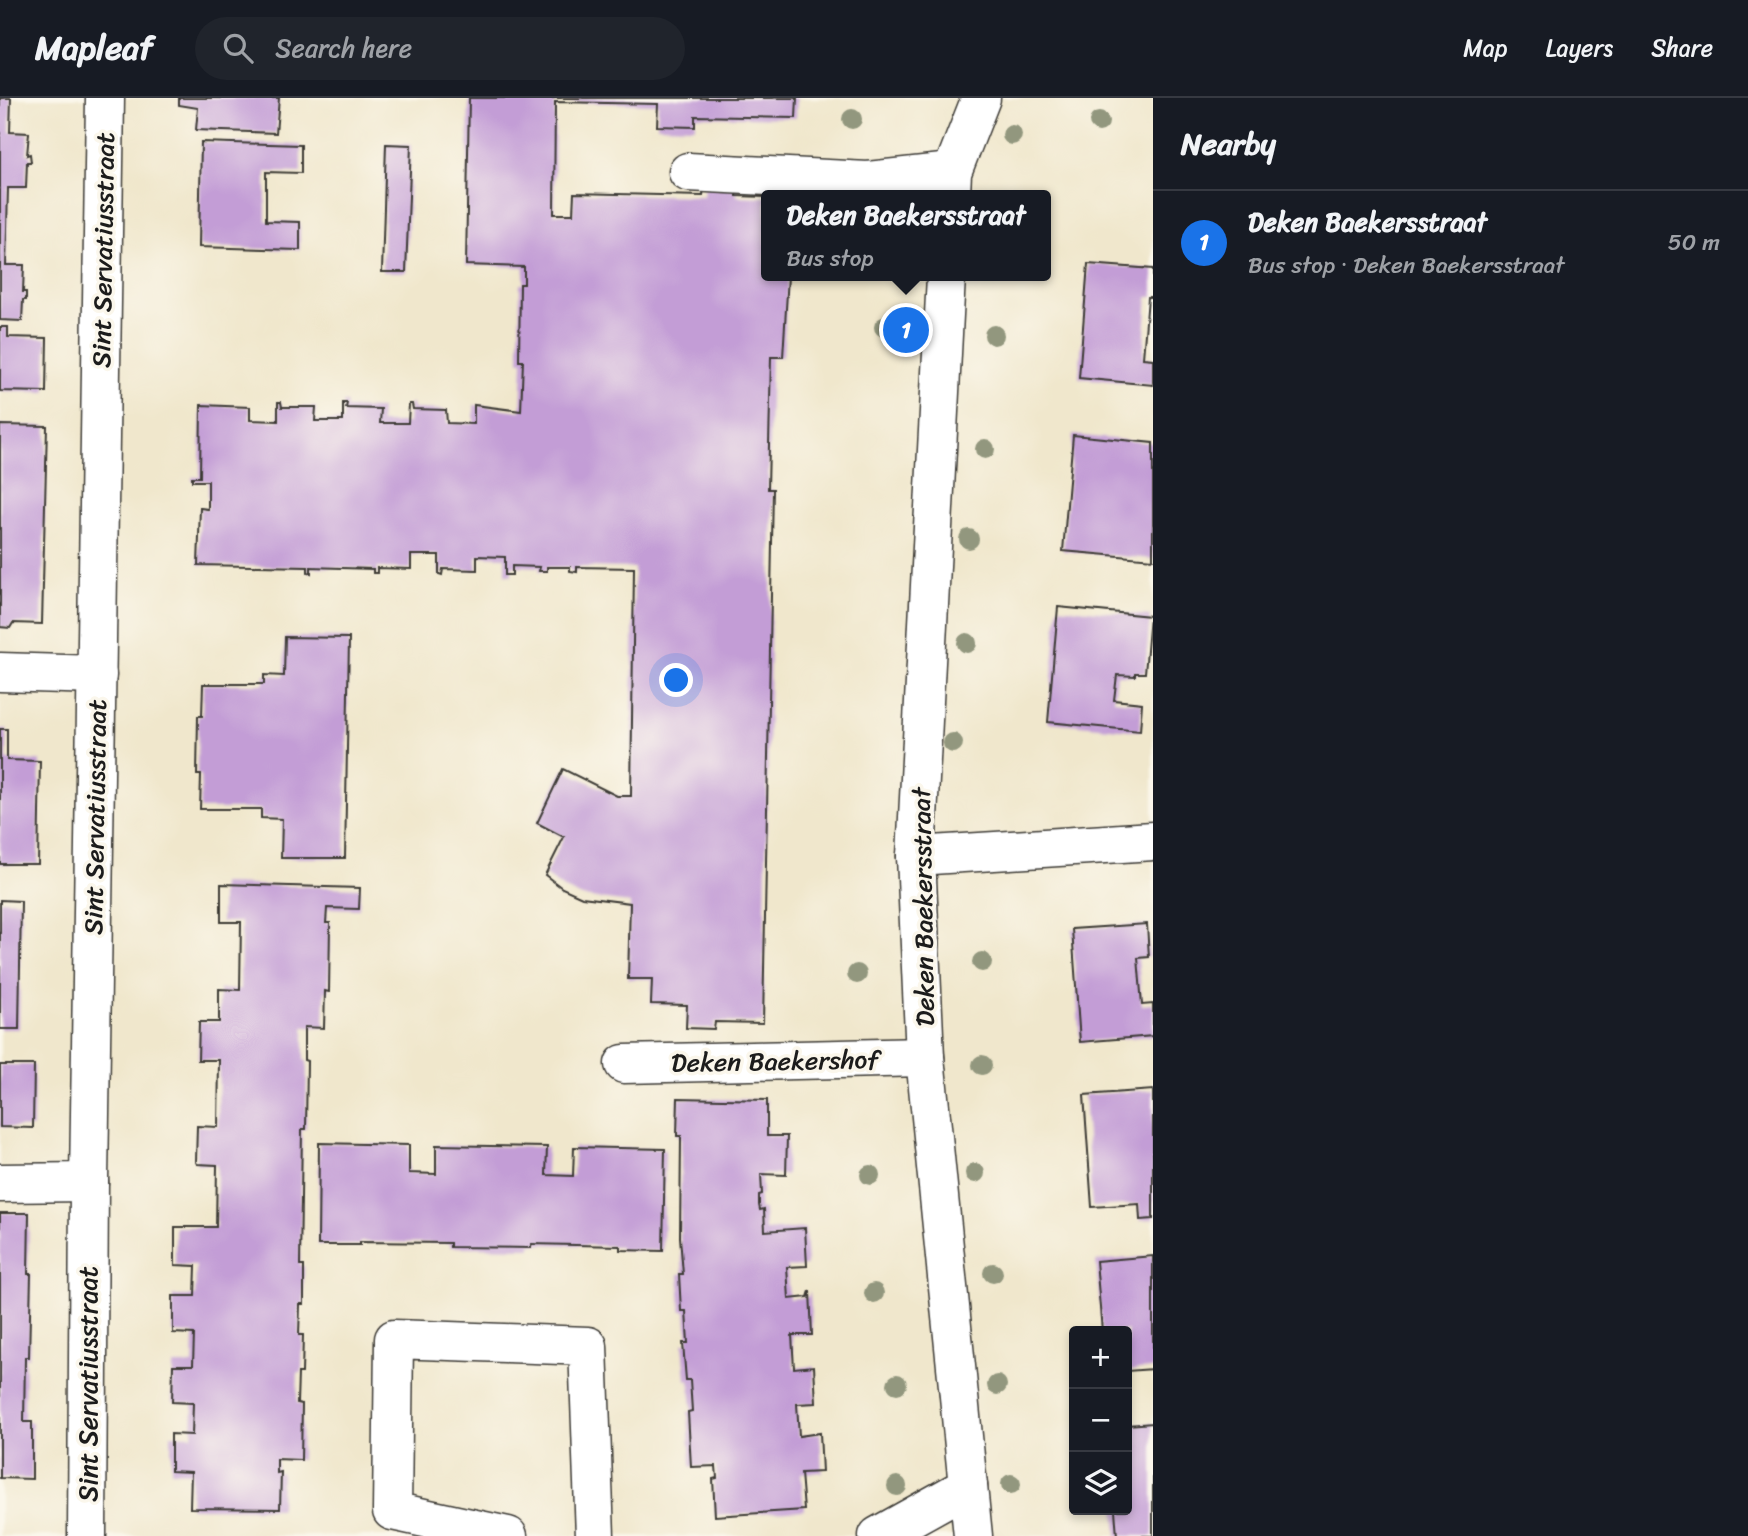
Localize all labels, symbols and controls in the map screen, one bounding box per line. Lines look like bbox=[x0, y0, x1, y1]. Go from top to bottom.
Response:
search box bbox=[195, 17, 685, 80]
text: Mapleaf bbox=[35, 19, 153, 77]
text: Search here bbox=[275, 25, 412, 71]
text: Map bbox=[1463, 27, 1508, 69]
text: Layers bbox=[1546, 27, 1613, 69]
text: Share bbox=[1651, 27, 1713, 69]
icon: search bbox=[219, 29, 257, 67]
text: Nearby bbox=[1181, 117, 1276, 171]
street label: Sint Servatiusstraat bbox=[78, 132, 128, 368]
popup bbox=[761, 190, 1051, 281]
text: Deken Baekersstraat bbox=[787, 192, 1026, 238]
text: Deken Baekersstraat bbox=[1248, 199, 1487, 245]
text: 1 bbox=[1199, 222, 1209, 263]
text: 50 m bbox=[1668, 222, 1720, 263]
text: Bus stop bbox=[787, 238, 874, 279]
text: Bus stop · Deken Baekersstraat bbox=[1248, 245, 1565, 286]
pin: 1 bbox=[883, 304, 929, 356]
your location bbox=[659, 663, 693, 697]
street label: Sint Servatiusstraat bbox=[70, 699, 120, 935]
street label: Deken Baekersstraat bbox=[898, 786, 948, 1027]
street label: Deken Baekershof bbox=[671, 1036, 883, 1086]
street label: Sint Servatiusstraat bbox=[65, 1266, 111, 1502]
map controls bbox=[1069, 1326, 1132, 1515]
button: + bbox=[1069, 1326, 1132, 1389]
button: − bbox=[1069, 1389, 1132, 1452]
button: layers bbox=[1069, 1452, 1132, 1515]

